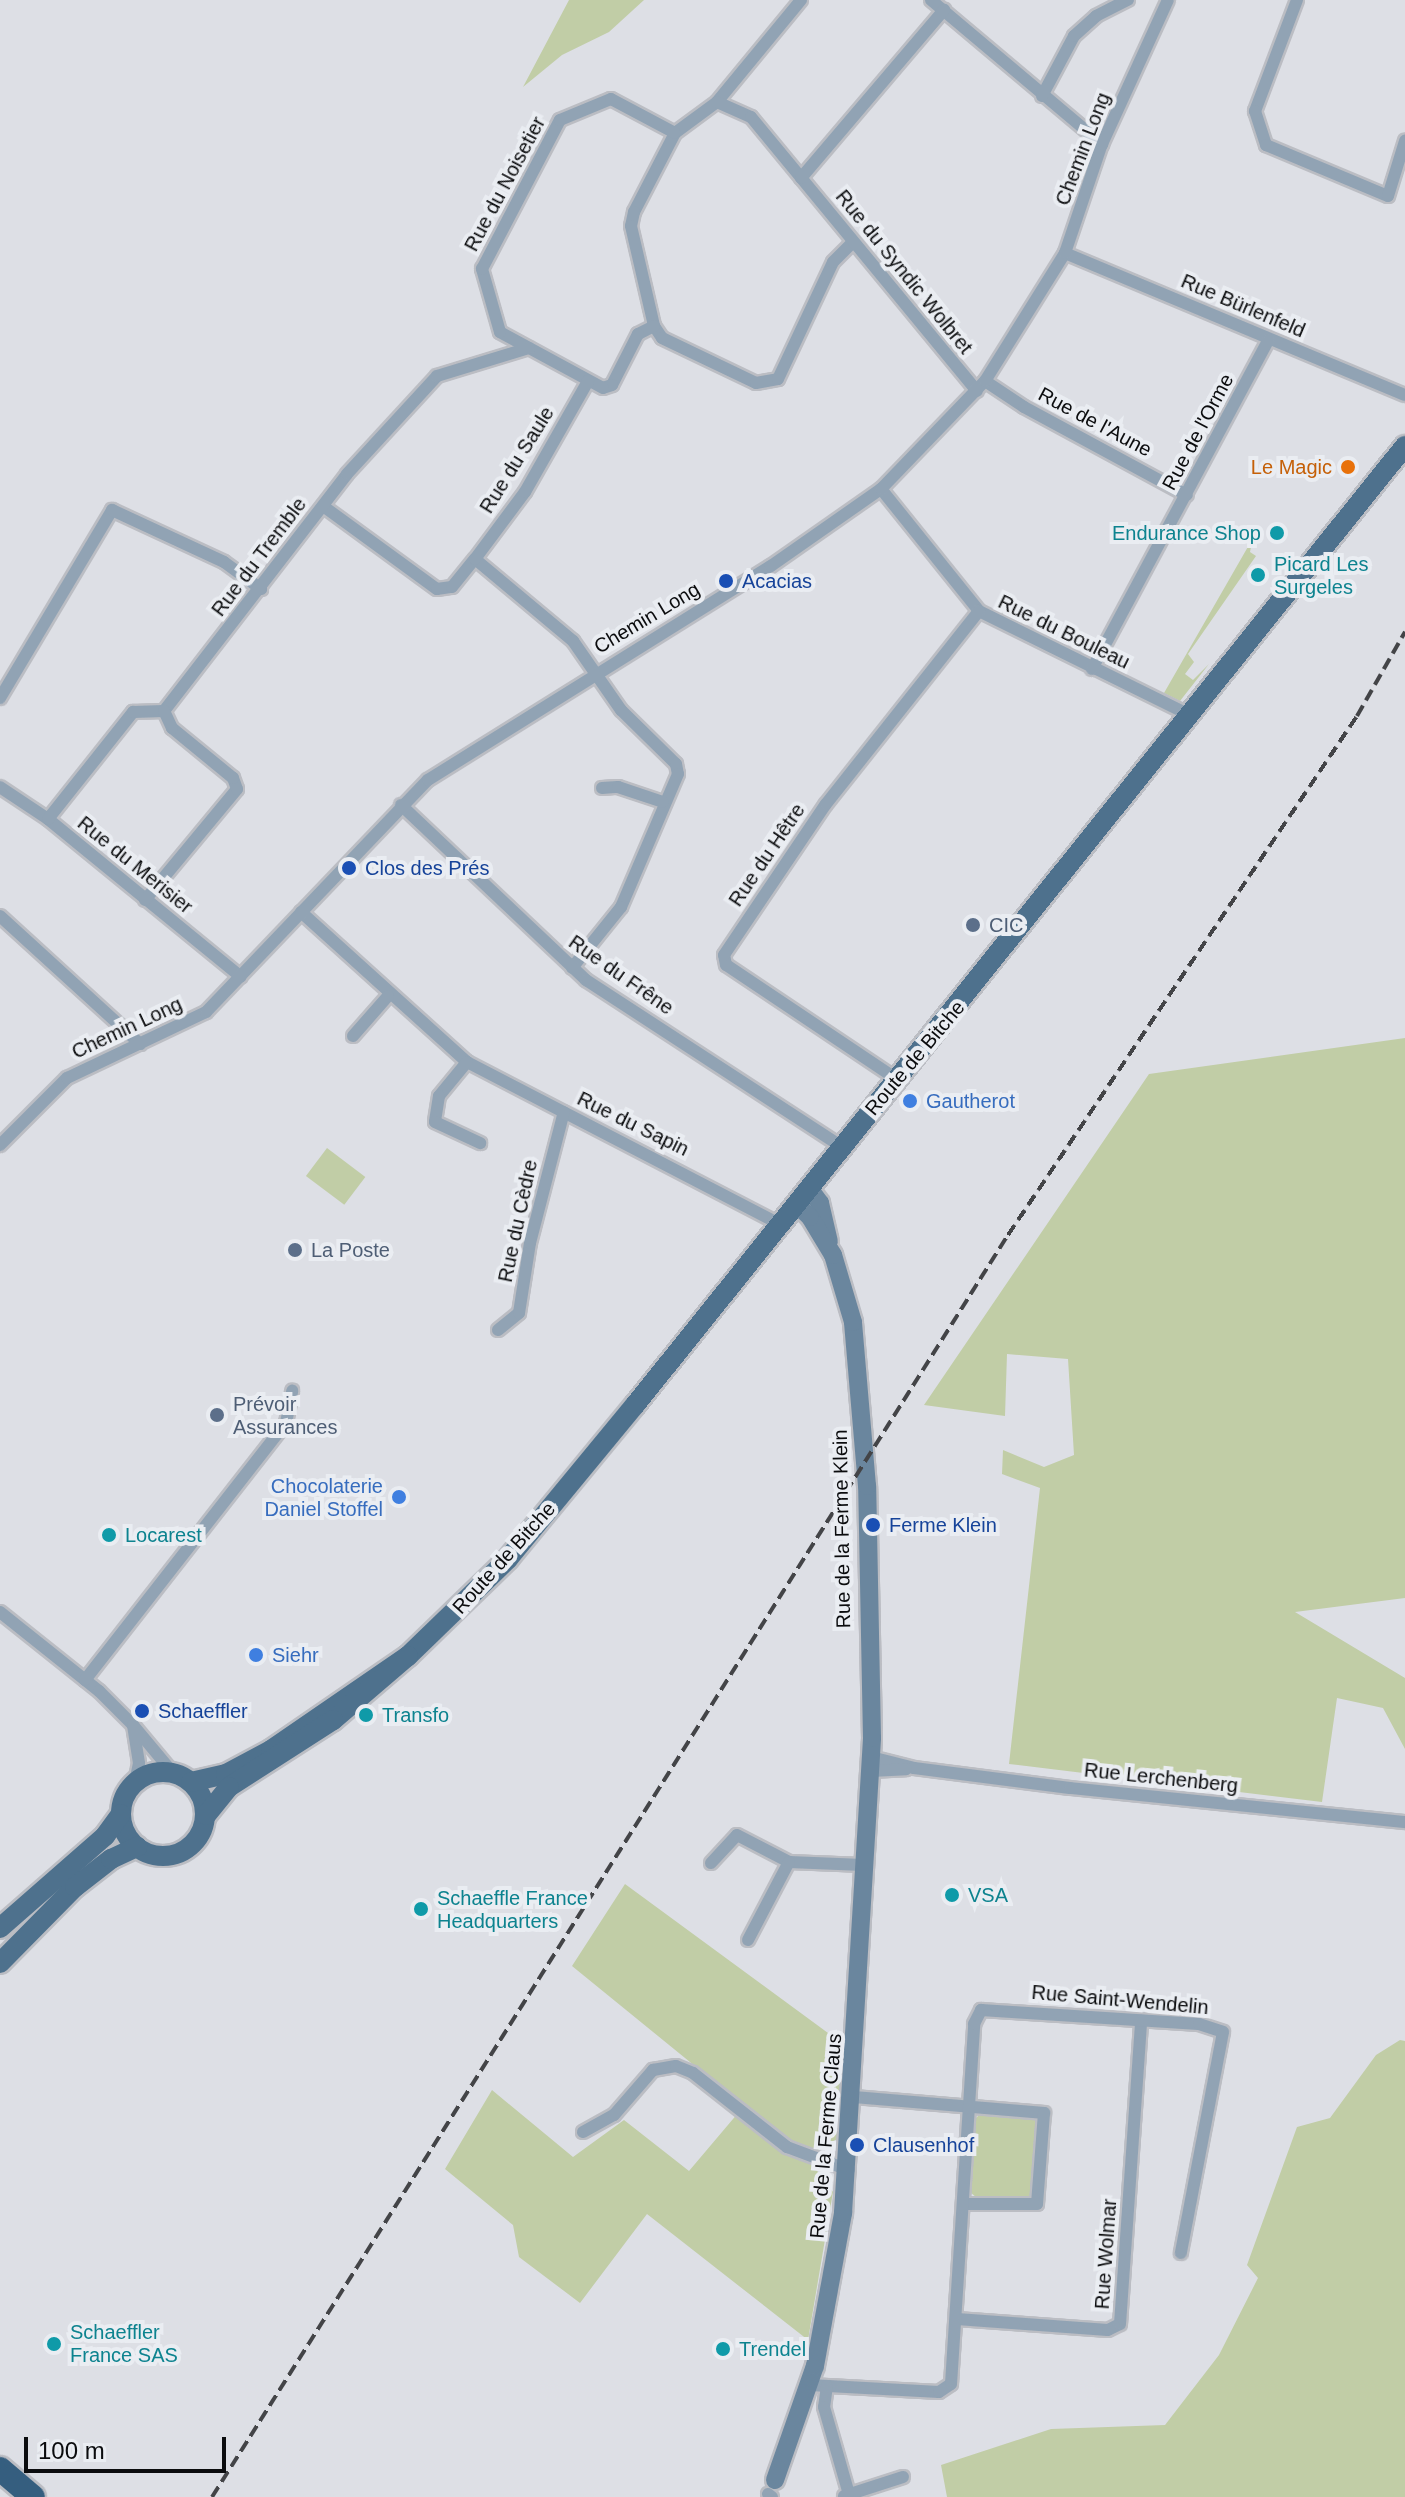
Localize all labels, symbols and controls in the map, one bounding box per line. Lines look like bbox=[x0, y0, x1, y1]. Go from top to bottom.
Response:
street label: Chemin Long bbox=[1050, 89, 1116, 209]
street label: Rue du Noisetier bbox=[459, 113, 551, 255]
street label: Rue du Syndic Wolbret bbox=[830, 185, 978, 359]
street label: Rue Bürlenfeld bbox=[1177, 269, 1309, 343]
street label: Rue de l'Orme bbox=[1157, 370, 1239, 494]
street label: Rue de l'Aune bbox=[1034, 382, 1156, 462]
street label: Rue du Saule bbox=[475, 402, 559, 518]
place label: Le Magic bbox=[1251, 455, 1332, 479]
marker: Le Magic bbox=[1339, 458, 1357, 476]
street label: Rue du Tremble bbox=[206, 493, 312, 621]
place label: Endurance Shop bbox=[1112, 521, 1261, 545]
marker: Endurance Shop bbox=[1268, 524, 1286, 542]
place label: Picard Les Surgeles bbox=[1274, 552, 1368, 599]
marker: Picard Les Surgeles bbox=[1249, 566, 1267, 584]
place label: Acacias bbox=[742, 569, 812, 593]
marker: Acacias bbox=[717, 572, 735, 590]
street label: Chemin Long bbox=[590, 577, 704, 659]
street label: Rue du Bouleau bbox=[994, 590, 1134, 674]
street label: Rue du Hêtre bbox=[724, 799, 810, 911]
street label: Rue du Merisier bbox=[73, 811, 197, 919]
place label: Clos des Prés bbox=[365, 856, 489, 880]
marker: Clos des Prés bbox=[340, 859, 358, 877]
place label: CIC bbox=[989, 913, 1023, 937]
marker: CIC bbox=[964, 916, 982, 934]
street label: Rue du Frêne bbox=[564, 930, 678, 1020]
street label: Chemin Long bbox=[68, 992, 186, 1064]
street label: Route de Bitche bbox=[860, 996, 970, 1120]
street label: Rue du Sapin bbox=[573, 1087, 693, 1161]
place label: Gautherot bbox=[926, 1089, 1015, 1113]
marker: Gautherot bbox=[901, 1092, 919, 1110]
street label: Rue du Cèdre bbox=[493, 1158, 543, 1284]
place label: La Poste bbox=[311, 1238, 390, 1262]
marker: La Poste bbox=[286, 1241, 304, 1259]
place label: Prévoir Assurances bbox=[233, 1392, 337, 1439]
marker: Prévoir Assurances bbox=[208, 1406, 226, 1424]
street label: Rue de la Ferme Klein bbox=[828, 1429, 856, 1629]
place label: Chocolaterie Daniel Stoffel bbox=[264, 1474, 383, 1521]
marker: Chocolaterie Daniel Stoffel bbox=[390, 1488, 408, 1506]
street label: Route de Bitche bbox=[447, 1497, 561, 1619]
place label: Ferme Klein bbox=[889, 1513, 997, 1537]
marker: Ferme Klein bbox=[864, 1516, 882, 1534]
place label: Locarest bbox=[125, 1523, 202, 1547]
marker: Locarest bbox=[100, 1526, 118, 1544]
place label: Siehr bbox=[272, 1643, 319, 1667]
marker: Siehr bbox=[247, 1646, 265, 1664]
place label: Schaeffler bbox=[158, 1699, 248, 1723]
marker: Schaeffler bbox=[133, 1702, 151, 1720]
place label: Transfo bbox=[382, 1703, 449, 1727]
marker: Transfo bbox=[357, 1706, 375, 1724]
street label: Rue Lerchenberg bbox=[1083, 1758, 1239, 1798]
place label: VSA bbox=[968, 1883, 1008, 1907]
place label: Schaeffle France Headquarters bbox=[437, 1886, 588, 1933]
marker: VSA bbox=[943, 1886, 961, 1904]
marker: Schaeffle France Headquarters bbox=[412, 1900, 430, 1918]
street label: Rue Saint-Wendelin bbox=[1031, 1980, 1209, 2020]
street label: Rue de la Ferme Claus bbox=[805, 2033, 847, 2239]
place label: Clausenhof bbox=[873, 2133, 974, 2157]
marker: Clausenhof bbox=[848, 2136, 866, 2154]
street label: Rue Wolmar bbox=[1090, 2198, 1122, 2310]
place label: Schaeffler France SAS bbox=[70, 2320, 178, 2367]
marker: Schaeffler France SAS bbox=[45, 2335, 63, 2353]
place label: Trendel bbox=[739, 2337, 806, 2361]
marker: Trendel bbox=[714, 2340, 732, 2358]
scale bar bbox=[28, 2421, 230, 2471]
text: 100 m bbox=[38, 2437, 105, 2464]

